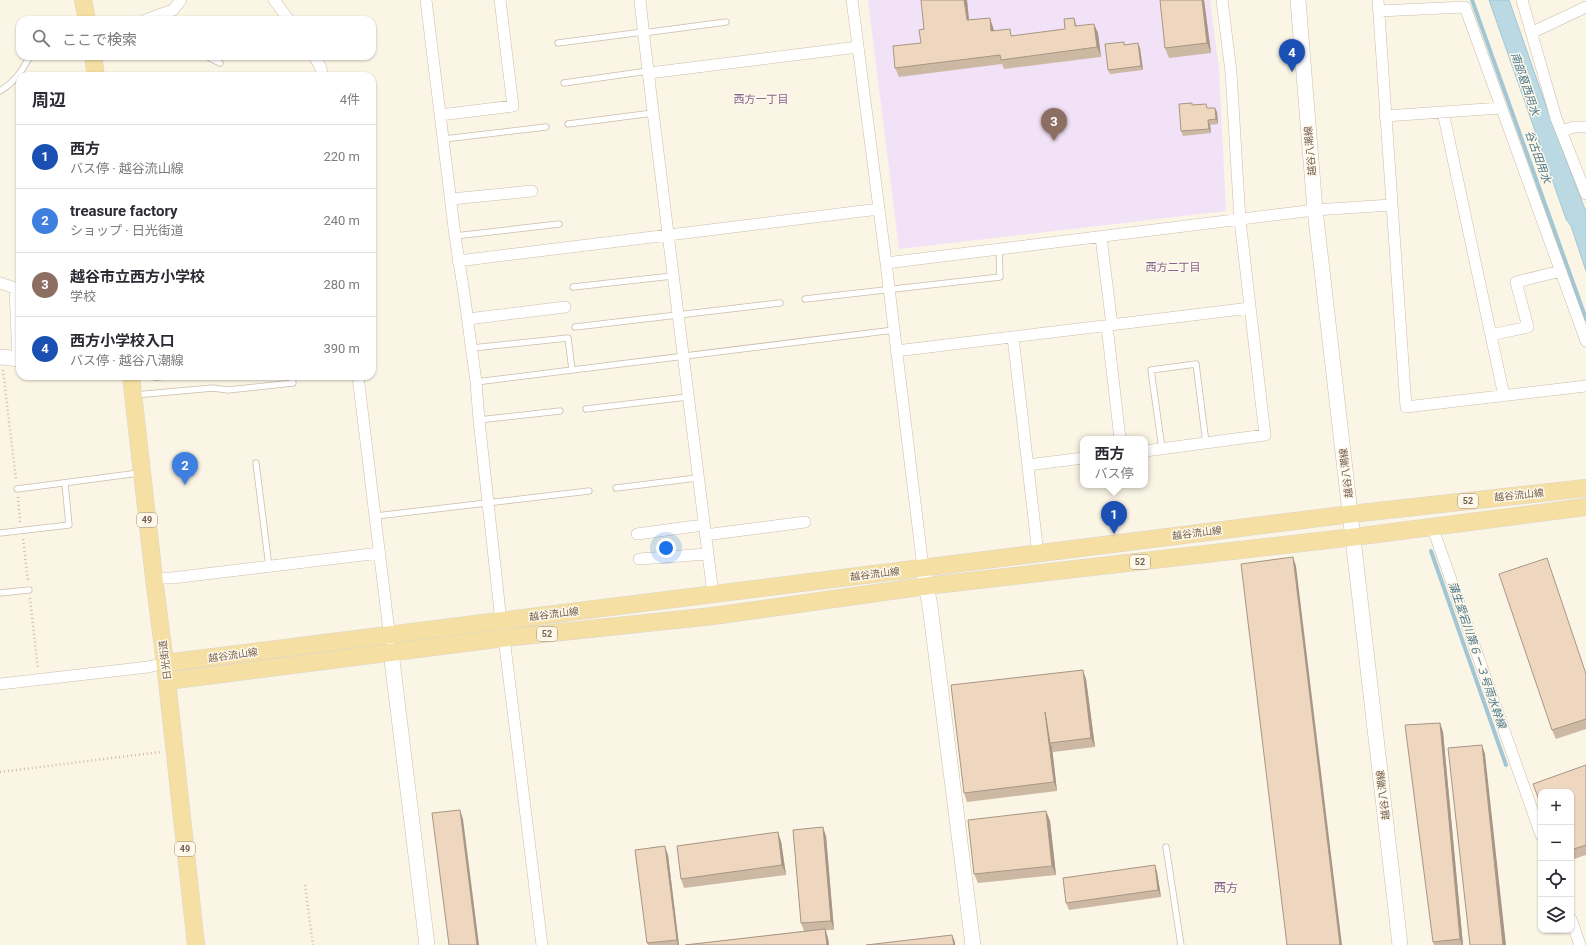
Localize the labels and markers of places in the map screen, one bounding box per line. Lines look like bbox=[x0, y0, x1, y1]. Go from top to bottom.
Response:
pin: 4 bbox=[1279, 39, 1305, 72]
pin: 3 bbox=[1041, 108, 1067, 141]
pin: 2 bbox=[172, 452, 198, 485]
pin: 1 bbox=[1101, 501, 1127, 534]

